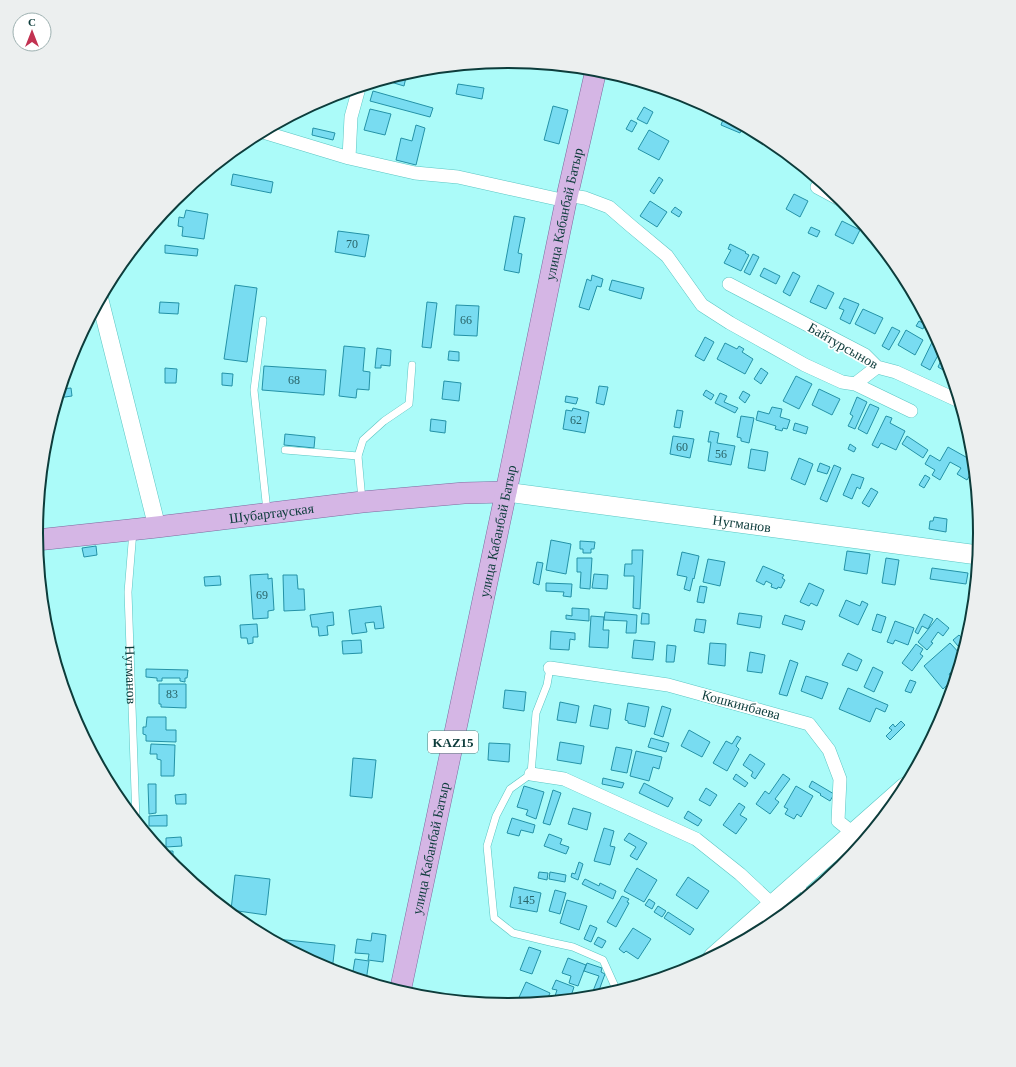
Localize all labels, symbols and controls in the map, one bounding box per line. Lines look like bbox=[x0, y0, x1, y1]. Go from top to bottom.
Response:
north arrow bbox=[12, 12, 52, 52]
text: С bbox=[28, 16, 36, 28]
street label: улица Кабанбай Батыр bbox=[542, 146, 585, 282]
house number: 70 bbox=[346, 237, 358, 251]
house number: 66 bbox=[460, 313, 472, 327]
street label: Байтурсынов bbox=[805, 320, 881, 372]
house number: 68 bbox=[288, 373, 300, 387]
house number: 62 bbox=[570, 413, 582, 427]
house number: 60 bbox=[676, 440, 688, 454]
house number: 56 bbox=[715, 447, 727, 461]
street label: улица Кабанбай Батыр bbox=[476, 464, 519, 599]
street label: Шубартауская bbox=[228, 500, 315, 526]
street label: Нугманов bbox=[712, 512, 772, 535]
house number: 69 bbox=[256, 588, 268, 602]
street label: Нугманов bbox=[122, 645, 139, 705]
house number: 83 bbox=[166, 687, 178, 701]
street label: Кошкинбаева bbox=[700, 687, 783, 723]
road number: KAZ15 bbox=[428, 731, 478, 753]
street label: улица Кабанбай Батыр bbox=[409, 781, 452, 916]
house number: 145 bbox=[517, 893, 535, 907]

